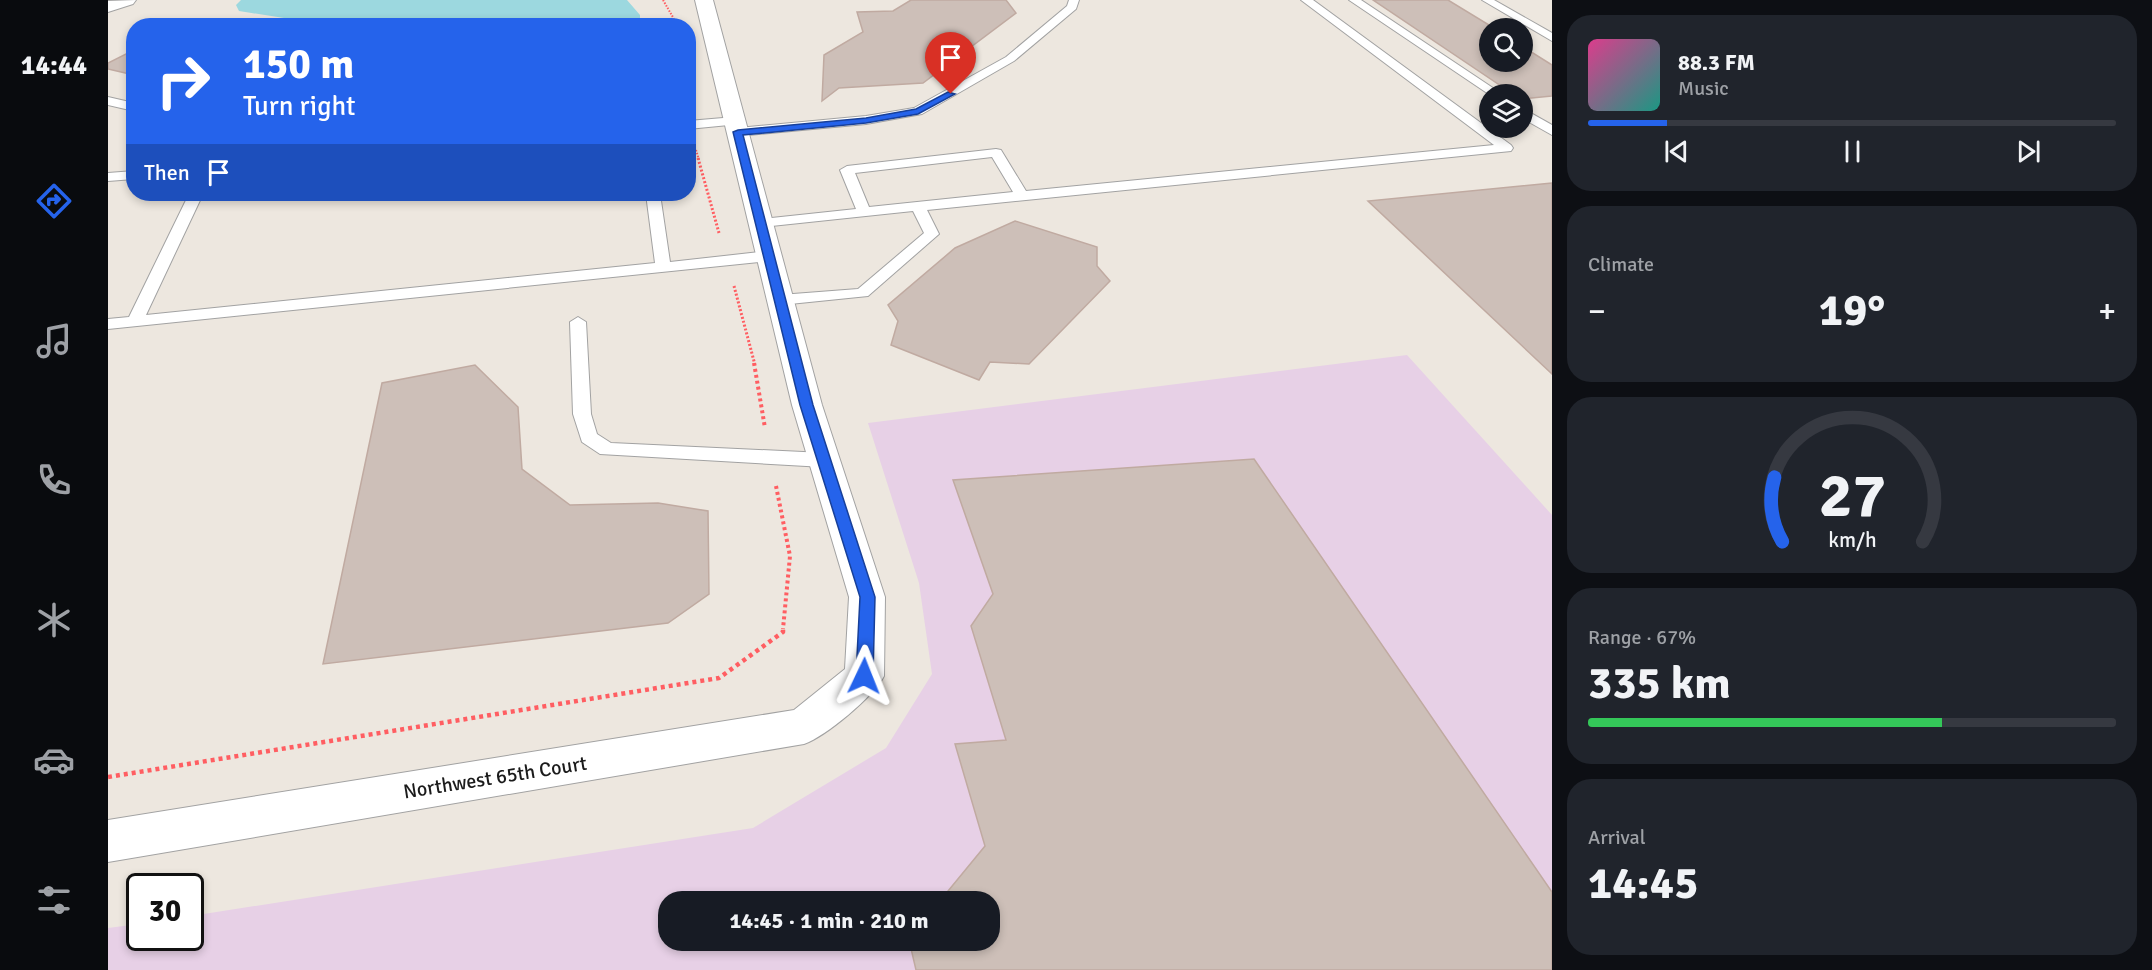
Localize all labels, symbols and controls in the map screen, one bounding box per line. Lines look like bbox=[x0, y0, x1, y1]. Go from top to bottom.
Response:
map controls bbox=[1479, 18, 1533, 138]
button: search bbox=[1479, 18, 1533, 72]
pin bbox=[925, 32, 976, 94]
text: 150 m bbox=[243, 39, 354, 90]
icon: arrive bbox=[934, 41, 967, 74]
icon: right bbox=[144, 42, 222, 120]
text: 14:44 bbox=[21, 49, 87, 82]
text: 88.3 FM bbox=[1678, 49, 1755, 76]
text: Music bbox=[1678, 76, 1729, 101]
button: layers bbox=[1479, 84, 1533, 138]
text: Turn right bbox=[243, 90, 356, 123]
icon: previous bbox=[1660, 135, 1693, 168]
icon: pause bbox=[1836, 135, 1869, 168]
icon: next bbox=[2012, 135, 2045, 168]
icon: arrive bbox=[202, 156, 235, 189]
text: Then bbox=[144, 159, 190, 186]
icon: directions bbox=[33, 180, 75, 222]
text: Climate bbox=[1588, 252, 1654, 277]
text: 19° bbox=[1819, 283, 1885, 338]
text: − bbox=[1588, 291, 1606, 332]
text: + bbox=[2098, 291, 2116, 332]
icon: music bbox=[33, 320, 75, 362]
text: 27 bbox=[1818, 457, 1886, 534]
icon: phone bbox=[33, 459, 75, 501]
text: km/h bbox=[1828, 527, 1876, 553]
icon: climate bbox=[33, 599, 75, 641]
text: Range · 67% bbox=[1588, 625, 1696, 650]
position arrow bbox=[832, 644, 896, 708]
text: 335 km bbox=[1588, 656, 1731, 711]
icon: car bbox=[33, 739, 75, 781]
street label: Northwest 65th Court bbox=[401, 751, 589, 804]
text: Arrival bbox=[1588, 825, 1646, 850]
text: 14:45 bbox=[1588, 856, 1698, 911]
speed limit sign: 30 bbox=[126, 873, 204, 951]
icon: filters bbox=[33, 879, 75, 921]
text: 14:45 · 1 min · 210 m bbox=[729, 907, 929, 934]

